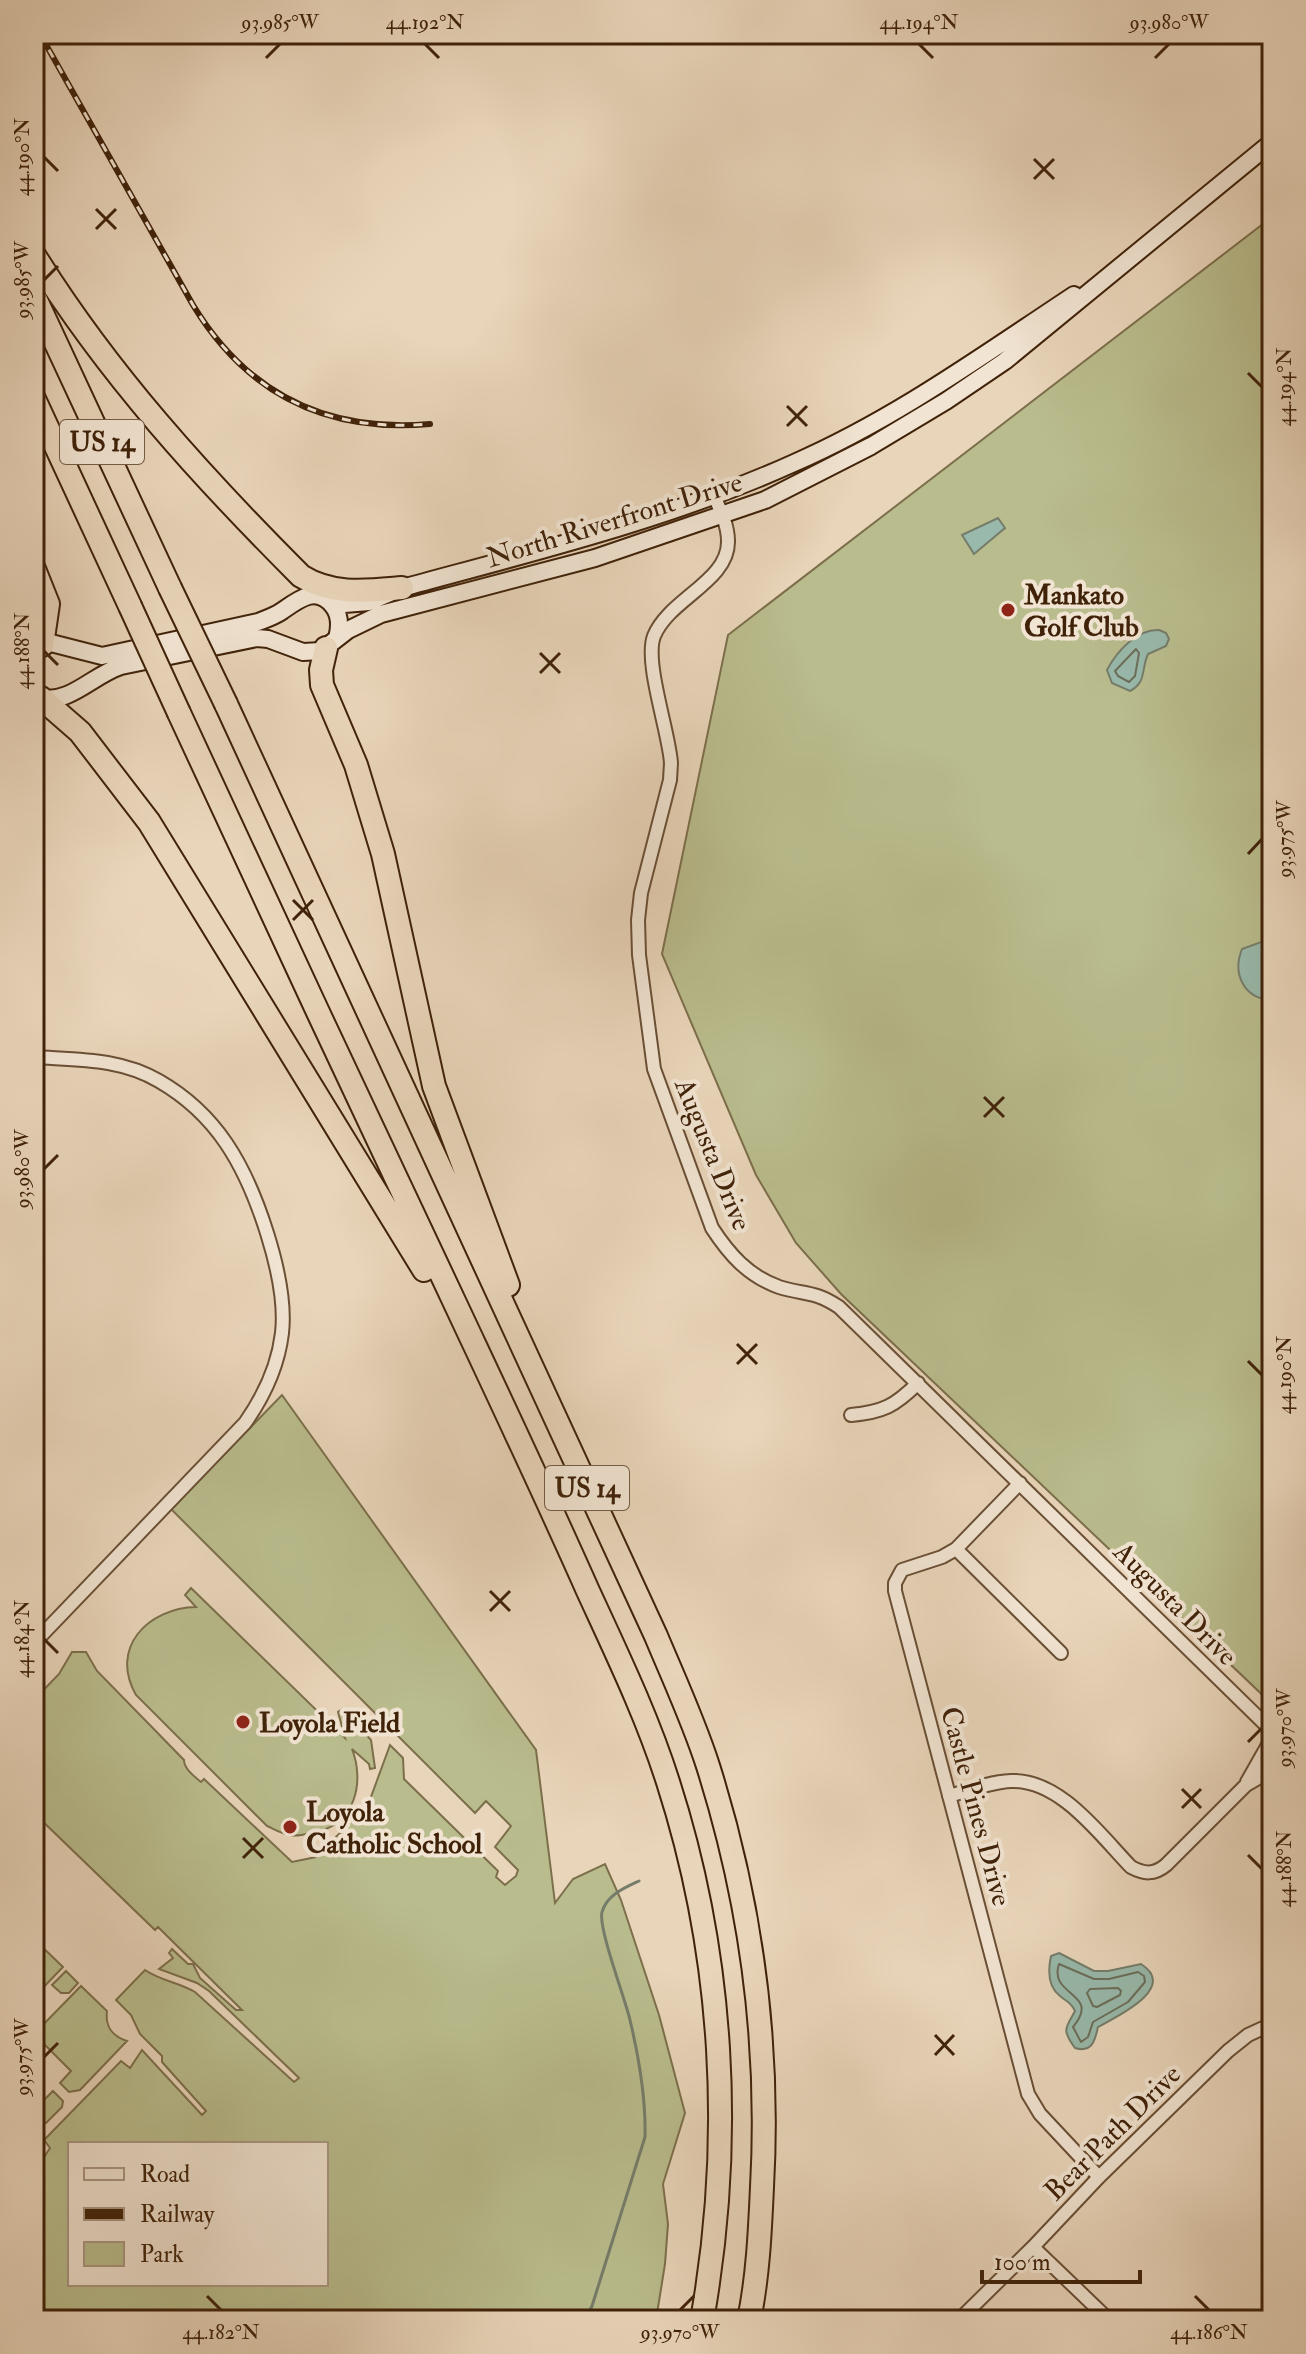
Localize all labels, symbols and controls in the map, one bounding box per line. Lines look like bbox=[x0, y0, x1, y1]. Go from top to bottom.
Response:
text: 93.985°W bbox=[239, 10, 319, 35]
text: 44.192°N bbox=[386, 10, 464, 35]
text: 44.194°N bbox=[880, 10, 959, 35]
text: 93.980°W bbox=[1127, 10, 1209, 35]
text: 44.190°N bbox=[10, 118, 35, 196]
text: 93.985°W bbox=[10, 241, 35, 321]
text: 44.194°N bbox=[1272, 347, 1297, 426]
road number: US 14 bbox=[60, 420, 144, 464]
street label: North Riverfront Drive bbox=[482, 465, 747, 576]
place label: Mankato Golf Club bbox=[1023, 578, 1139, 645]
marker: Mankato Golf Club bbox=[999, 601, 1017, 619]
text: 44.188°N bbox=[10, 613, 35, 689]
text: 93.975°W bbox=[1272, 800, 1297, 880]
street label: Augusta Drive bbox=[666, 1073, 759, 1236]
text: 93.980°W bbox=[10, 1129, 35, 1211]
text: 44.190°N bbox=[1272, 1336, 1297, 1414]
road number: US 14 bbox=[545, 1466, 629, 1510]
street label: Augusta Drive bbox=[1105, 1534, 1244, 1674]
text: 44.184°N bbox=[10, 1600, 35, 1678]
text: 93.970°W bbox=[1272, 1688, 1297, 1769]
street label: Castle Pines Drive bbox=[932, 1703, 1019, 1910]
place label: Loyola Field bbox=[259, 1706, 400, 1741]
marker: Loyola Field bbox=[234, 1713, 252, 1731]
place label: Loyola Catholic School bbox=[306, 1795, 483, 1862]
marker: Loyola Catholic School bbox=[281, 1818, 299, 1836]
text: 44.188°N bbox=[1272, 1831, 1297, 1907]
text: 93.975°W bbox=[10, 2018, 35, 2098]
street label: Bear Path Drive bbox=[1037, 2057, 1189, 2209]
legend bbox=[68, 2142, 328, 2286]
text: Road bbox=[140, 2159, 190, 2190]
text: Railway bbox=[140, 2199, 215, 2230]
scale bar bbox=[982, 2234, 1140, 2284]
text: Park bbox=[140, 2239, 184, 2270]
text: 100 m bbox=[994, 2247, 1051, 2278]
text: 44.182°N bbox=[182, 2320, 260, 2345]
text: 93.970°W bbox=[639, 2320, 720, 2345]
text: 44.186°N bbox=[1170, 2320, 1248, 2345]

